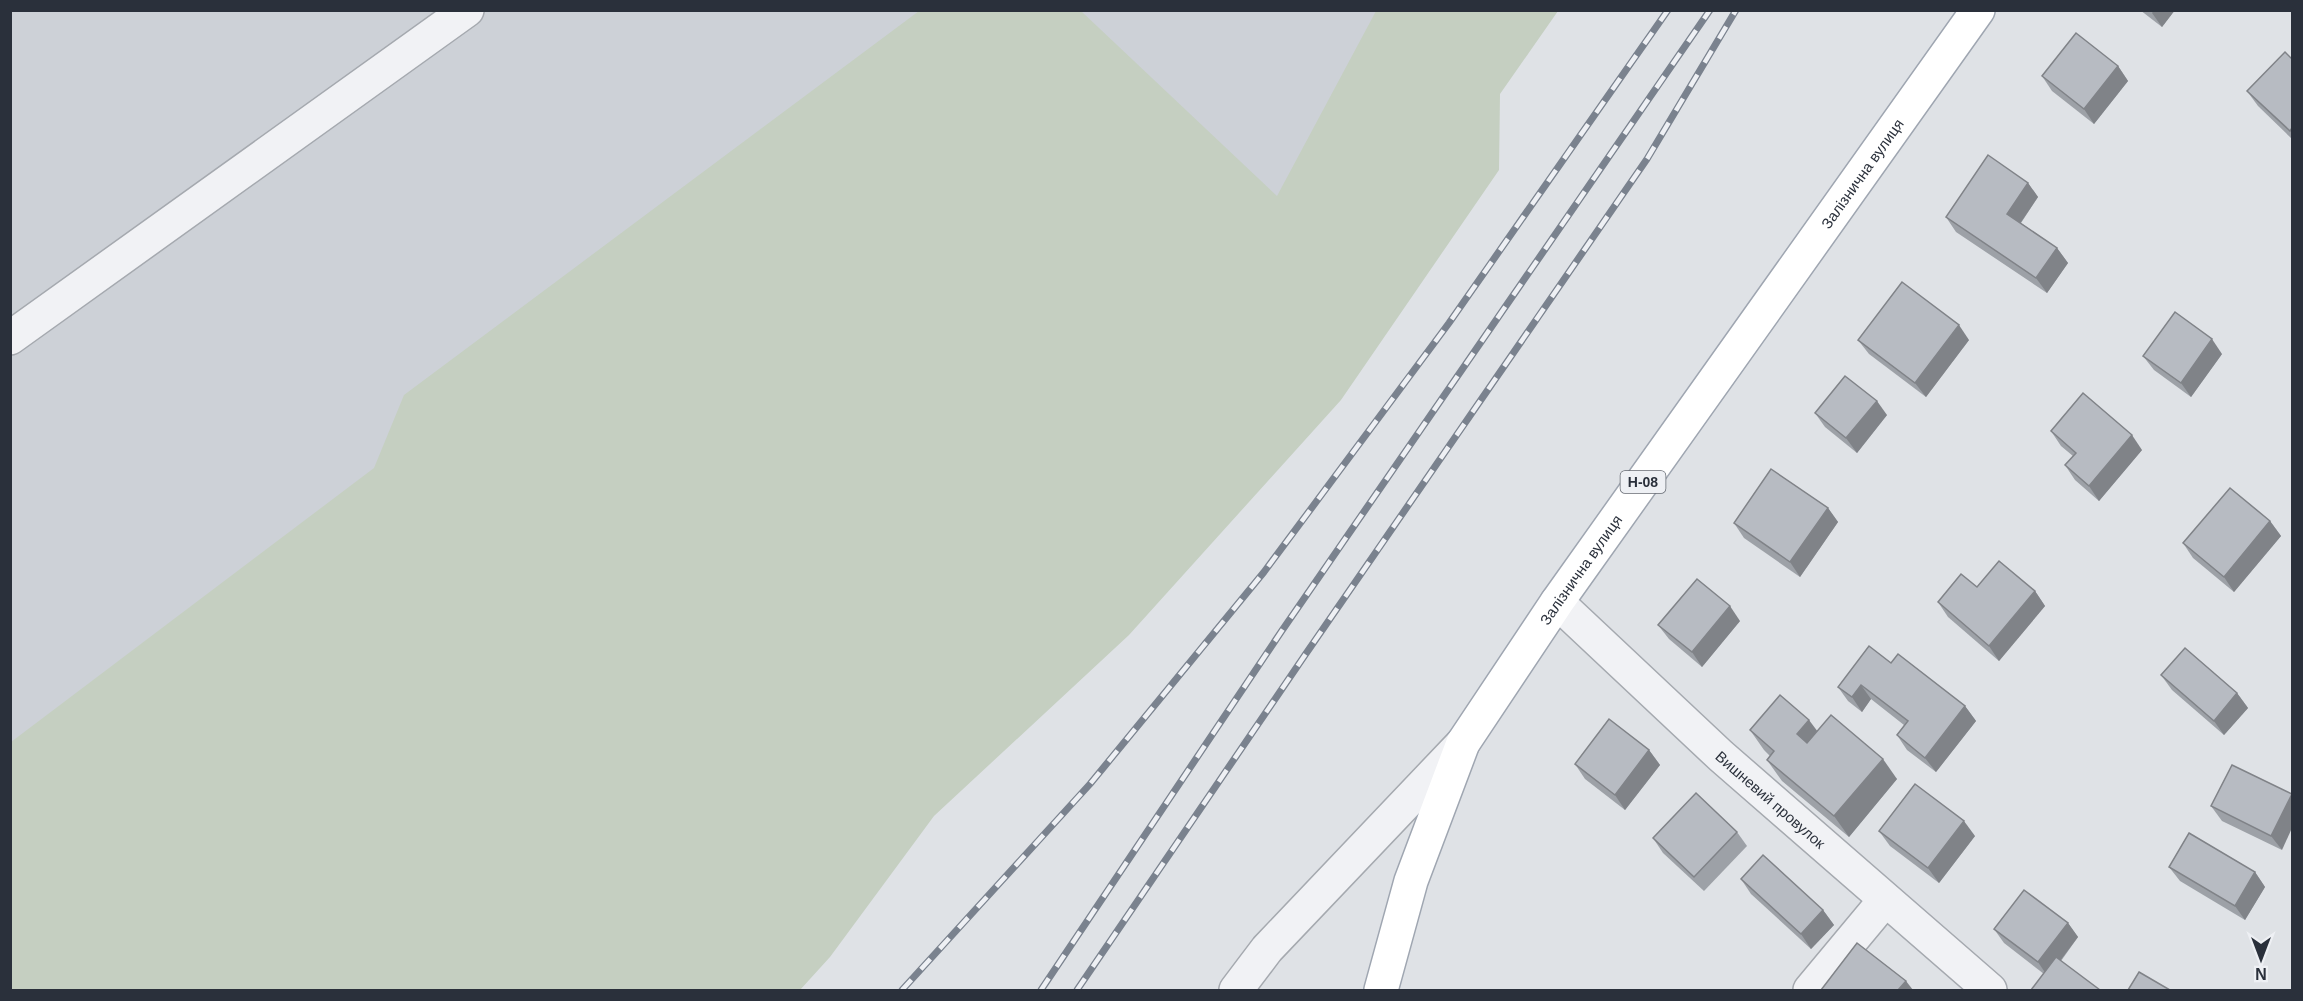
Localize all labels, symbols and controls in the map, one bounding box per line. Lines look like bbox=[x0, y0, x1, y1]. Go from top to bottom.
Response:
street label: Залізнична вулиця bbox=[1817, 115, 1907, 231]
road number: Н-08 bbox=[1620, 471, 1666, 493]
street label: Залізнична вулиця bbox=[1536, 511, 1625, 628]
street label: Вишневий провулок bbox=[1713, 747, 1829, 852]
north arrow bbox=[2231, 929, 2291, 989]
text: N bbox=[2255, 965, 2267, 982]

